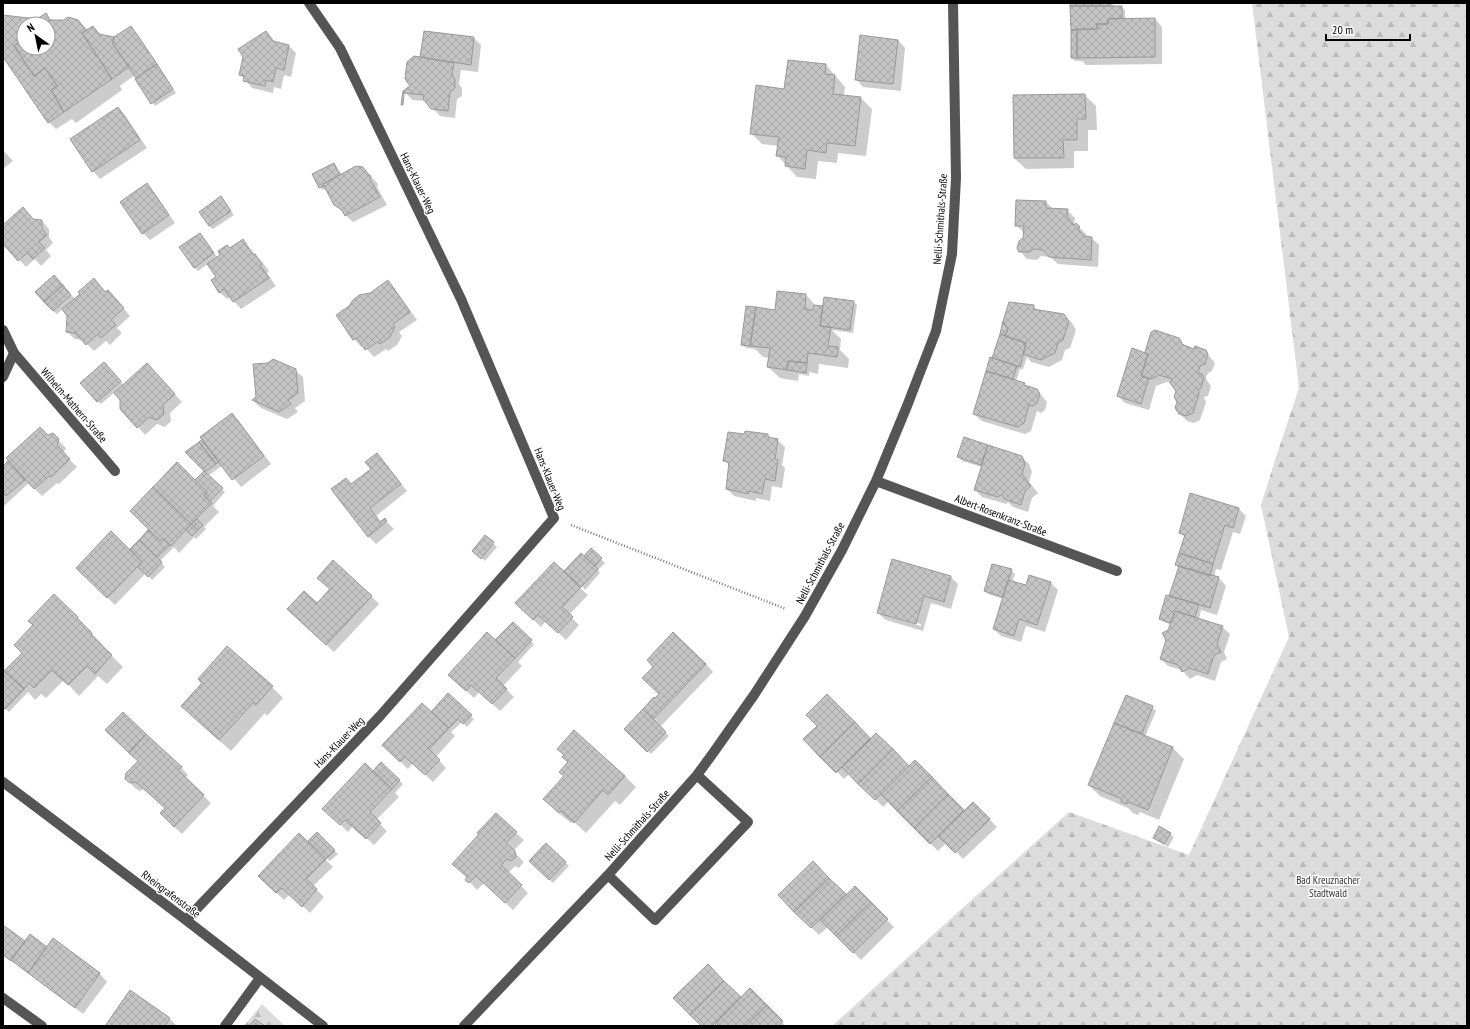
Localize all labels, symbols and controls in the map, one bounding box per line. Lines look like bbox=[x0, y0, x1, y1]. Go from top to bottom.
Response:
north arrow bbox=[16, 16, 56, 56]
scale bar bbox=[1326, 16, 1410, 42]
text: N bbox=[24, 20, 37, 35]
text: 20 m bbox=[1332, 22, 1353, 37]
street label: Hans-Klauer-Weg bbox=[397, 150, 439, 216]
street label: Nelli-Schmithals-Straße bbox=[930, 173, 950, 265]
street label: Wilhelm-Mathern-Straße bbox=[38, 365, 111, 446]
street label: Hans-Klauer-Weg bbox=[531, 446, 569, 512]
street label: Albert-Rosenkranz-Straße bbox=[953, 491, 1049, 539]
street label: Nelli-Schmithals-Straße bbox=[792, 519, 848, 606]
street label: Hans-Klauer-Weg bbox=[311, 713, 367, 771]
street label: Nelli-Schmithals-Straße bbox=[601, 786, 673, 863]
street label: Rheingrafenstraße bbox=[139, 867, 204, 921]
park label: Bad Kreuznacher Stadtwald bbox=[1296, 873, 1360, 900]

